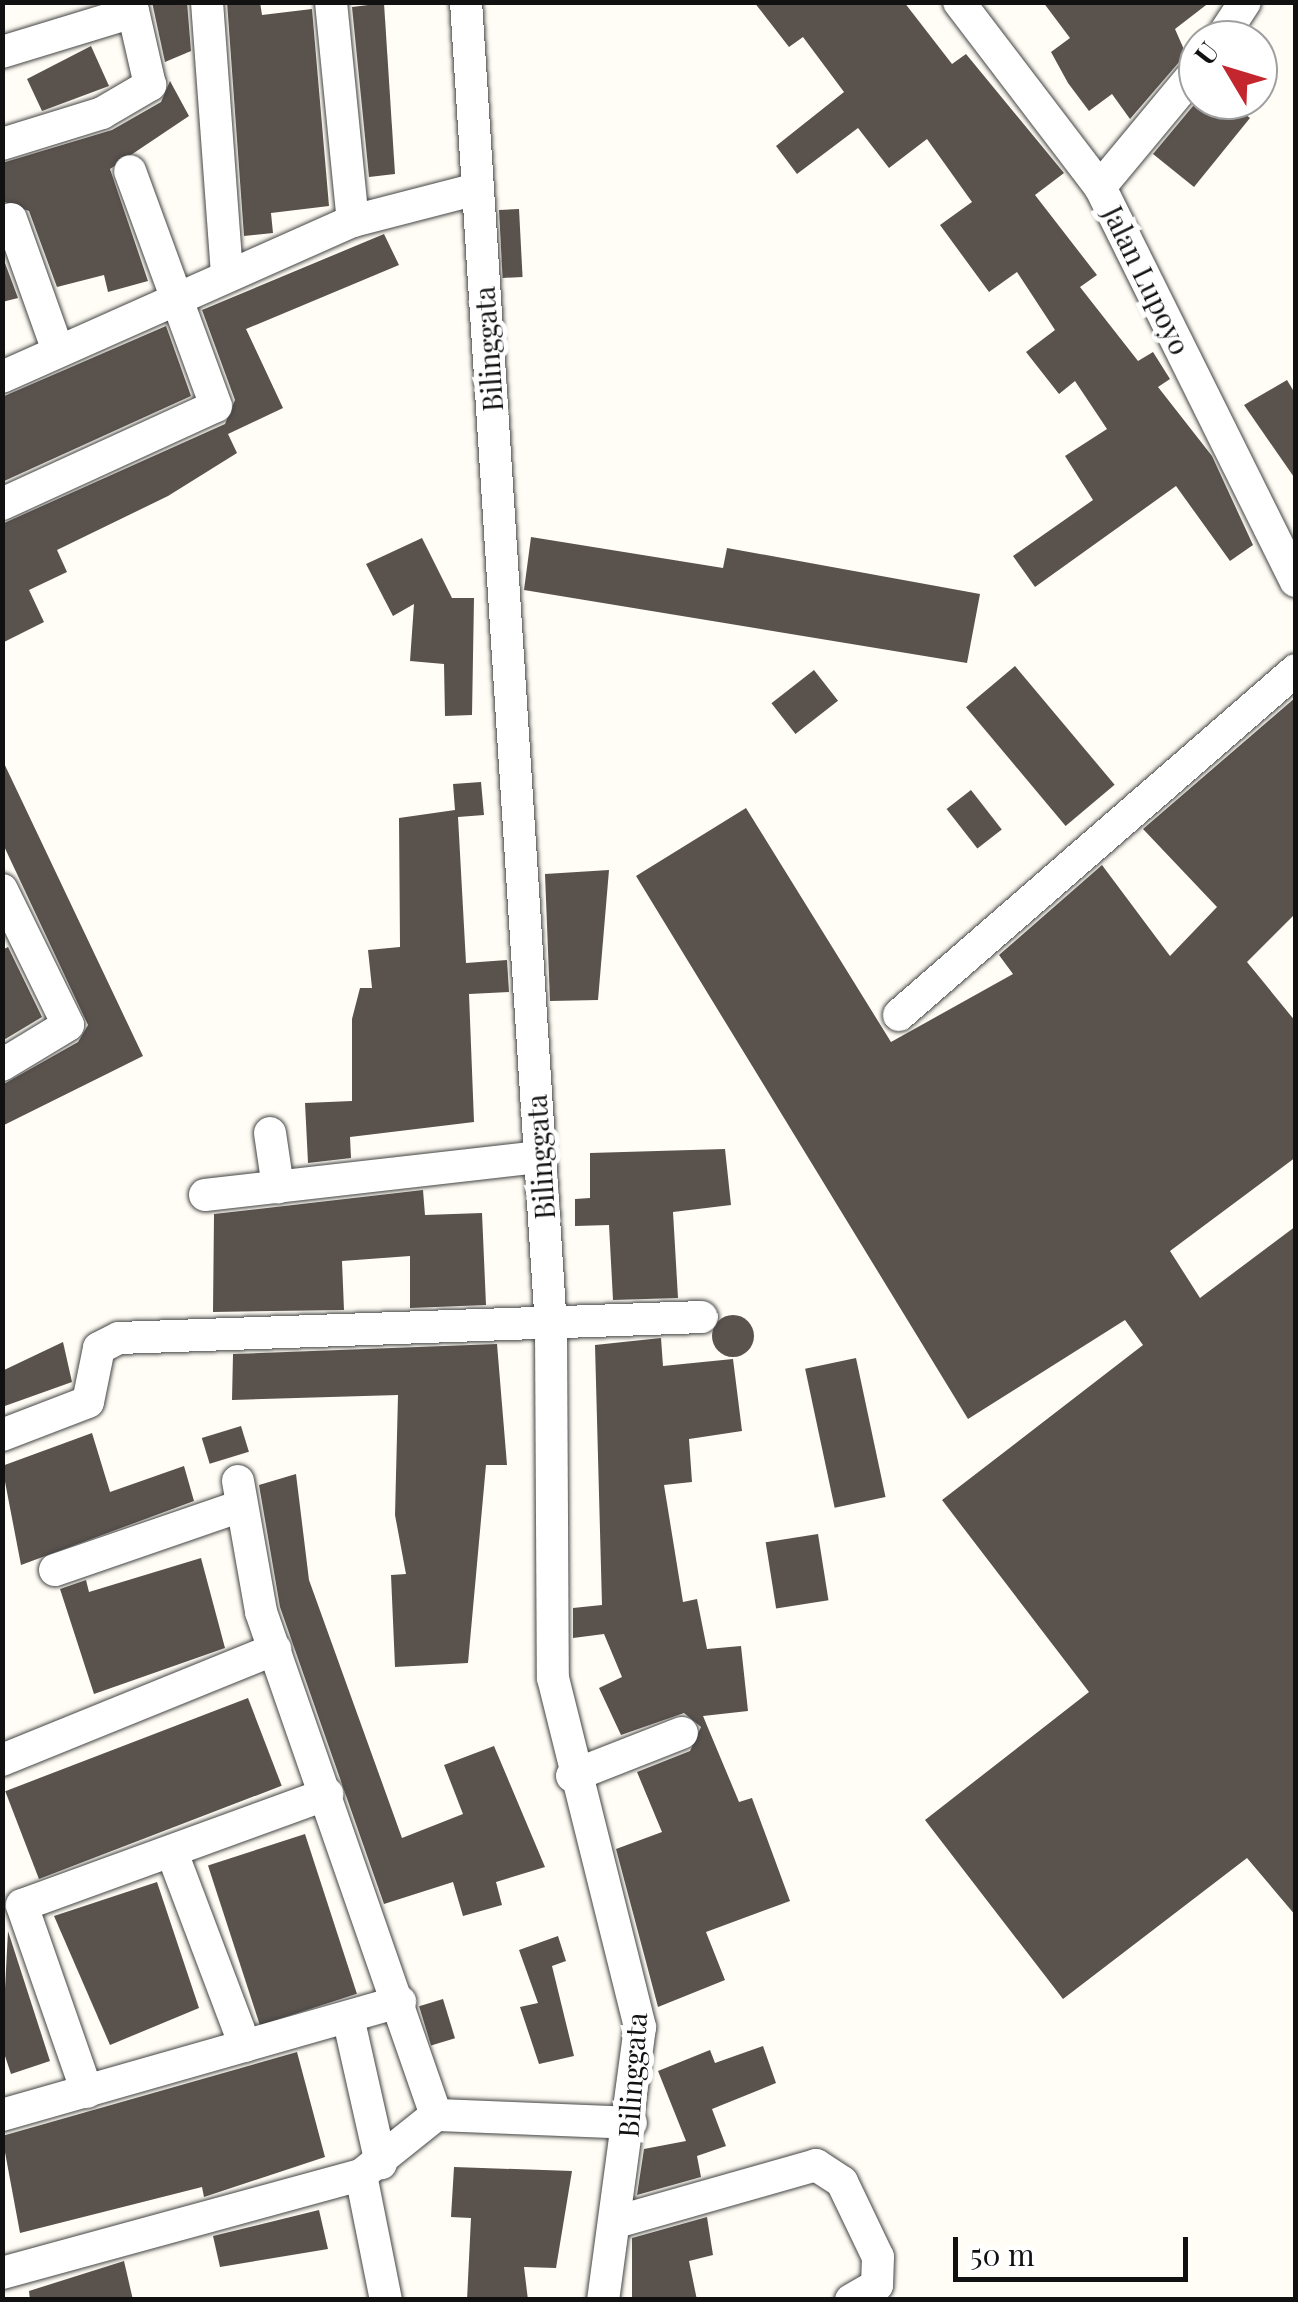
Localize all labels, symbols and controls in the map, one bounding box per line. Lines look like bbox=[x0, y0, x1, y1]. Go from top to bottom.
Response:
north arrow bbox=[1178, 20, 1278, 120]
text: U bbox=[1185, 33, 1226, 71]
street label: Jalan Lupoyo bbox=[1097, 200, 1197, 360]
street label: Bilinggata bbox=[467, 285, 509, 413]
street label: Bilinggata bbox=[519, 1093, 561, 1221]
street label: Bilinggata bbox=[611, 2011, 653, 2139]
scale bar bbox=[958, 2217, 1193, 2279]
text: 50 m bbox=[970, 2234, 1035, 2274]

